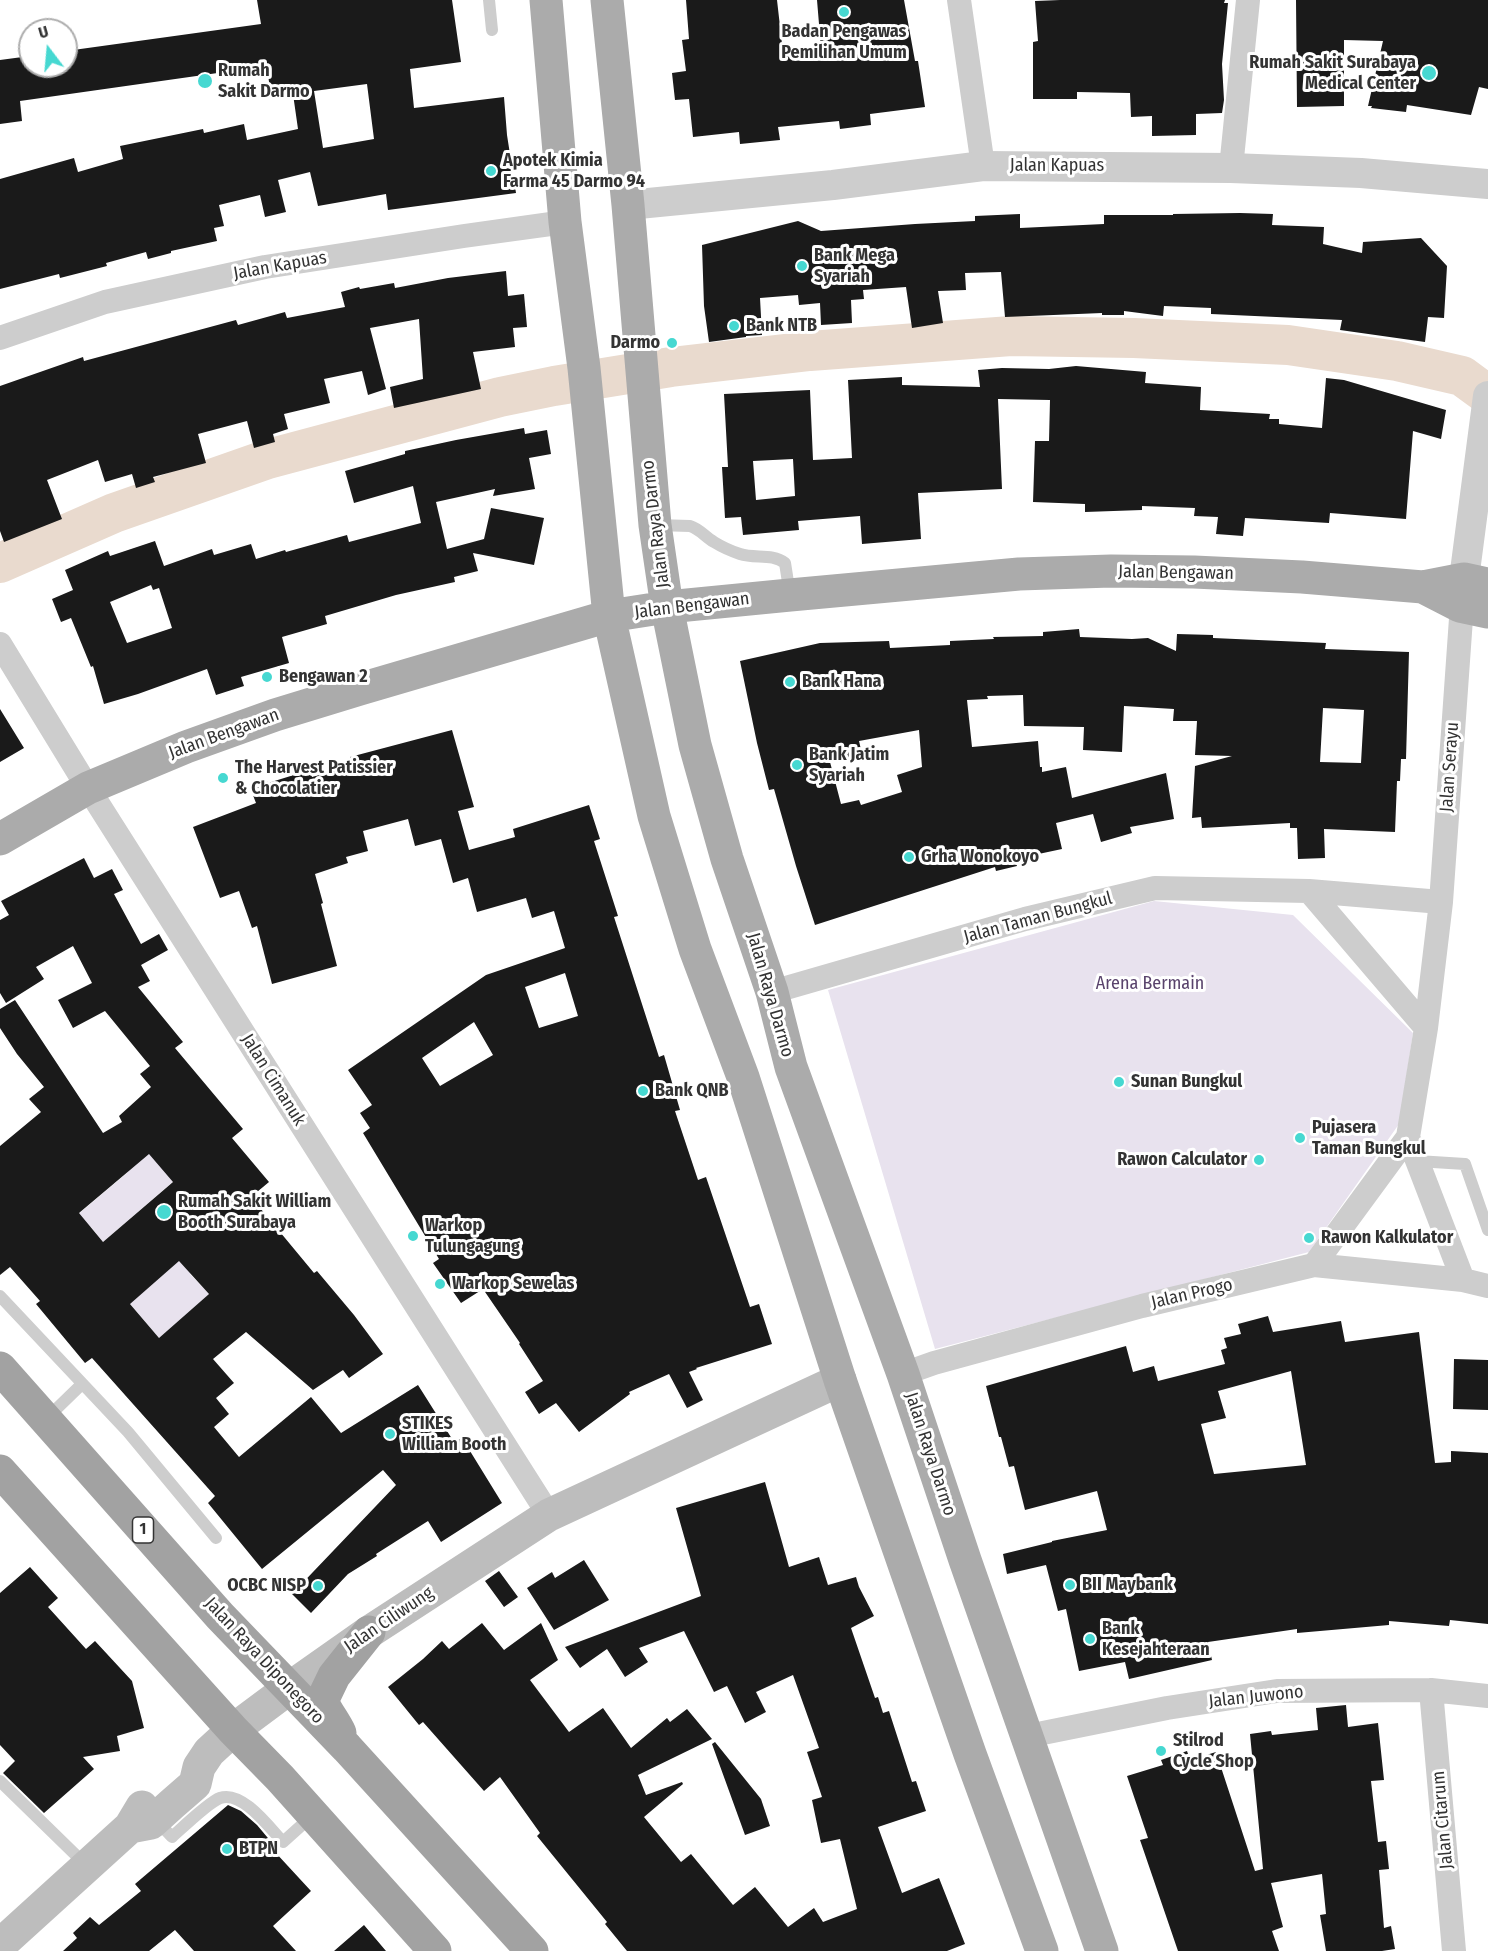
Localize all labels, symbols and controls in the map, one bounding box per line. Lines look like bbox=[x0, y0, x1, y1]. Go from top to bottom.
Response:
marker: Badan Pengawas Pemilihan Umum bbox=[837, 5, 851, 19]
north arrow bbox=[18, 18, 78, 78]
place label: Badan Pengawas Pemilihan Umum bbox=[781, 21, 907, 63]
text: U bbox=[36, 22, 51, 43]
place label: Rumah Sakit Surabaya Medical Center bbox=[1249, 52, 1416, 94]
place label: Rumah Sakit Darmo bbox=[218, 60, 310, 103]
marker: Rumah Sakit Surabaya Medical Center bbox=[1420, 64, 1438, 82]
marker: Rumah Sakit Darmo bbox=[196, 72, 214, 90]
place label: Apotek Kimia Farma 45 Darmo 94 bbox=[503, 150, 645, 192]
street label: Jalan Kapuas bbox=[1010, 155, 1104, 177]
marker: Apotek Kimia Farma 45 Darmo 94 bbox=[484, 164, 498, 178]
place label: Bank Mega Syariah bbox=[814, 245, 895, 288]
street label: Jalan Kapuas bbox=[232, 247, 328, 285]
marker: Bank Mega Syariah bbox=[795, 259, 809, 273]
place label: Bank NTB bbox=[746, 315, 817, 337]
marker: Bank NTB bbox=[727, 319, 741, 333]
place label: Darmo bbox=[611, 332, 660, 354]
marker: Darmo bbox=[665, 336, 679, 350]
street label: Jalan Raya Darmo bbox=[637, 459, 675, 589]
street label: Jalan Bengawan bbox=[1118, 561, 1234, 585]
street label: Jalan Bengawan bbox=[633, 588, 751, 624]
place label: Bengawan 2 bbox=[279, 666, 368, 688]
marker: Bengawan 2 bbox=[260, 670, 274, 684]
place label: Bank Hana bbox=[802, 671, 882, 693]
marker: Bank Hana bbox=[783, 675, 797, 689]
street label: Jalan Bengawan bbox=[166, 704, 282, 764]
street label: Jalan Serayu bbox=[1436, 721, 1464, 813]
place label: Bank Jatim Syariah bbox=[809, 744, 889, 786]
place label: The Harvest Patissier & Chocolatier bbox=[235, 757, 393, 800]
marker: Bank Jatim Syariah bbox=[790, 758, 804, 772]
marker: The Harvest Patissier & Chocolatier bbox=[216, 771, 230, 785]
place label: Grha Wonokoyo bbox=[921, 846, 1039, 868]
marker: Grha Wonokoyo bbox=[902, 850, 916, 864]
street label: Jalan Taman Bungkul bbox=[961, 888, 1115, 948]
street label: Jalan Raya Darmo bbox=[742, 930, 798, 1060]
park label: Arena Bermain bbox=[1096, 973, 1204, 995]
street label: Jalan Cimanuk bbox=[236, 1030, 310, 1130]
place label: Sunan Bungkul bbox=[1131, 1071, 1242, 1093]
marker: Sunan Bungkul bbox=[1112, 1075, 1126, 1089]
place label: Bank QNB bbox=[655, 1080, 729, 1102]
marker: Bank QNB bbox=[636, 1084, 650, 1098]
place label: Pujasera Taman Bungkul bbox=[1312, 1117, 1426, 1160]
marker: Pujasera Taman Bungkul bbox=[1293, 1131, 1307, 1145]
place label: Rawon Calculator bbox=[1117, 1149, 1247, 1171]
marker: Rawon Calculator bbox=[1252, 1153, 1266, 1167]
place label: Rumah Sakit William Booth Surabaya bbox=[178, 1191, 331, 1234]
marker: Rumah Sakit William Booth Surabaya bbox=[155, 1203, 173, 1221]
place label: Warkop Tulungagung bbox=[425, 1215, 520, 1258]
place label: Rawon Kalkulator bbox=[1321, 1227, 1453, 1249]
marker: Warkop Tulungagung bbox=[406, 1229, 420, 1243]
marker: Rawon Kalkulator bbox=[1302, 1231, 1316, 1245]
place label: Warkop Sewelas bbox=[452, 1273, 574, 1295]
street label: Jalan Progo bbox=[1149, 1274, 1235, 1314]
marker: Warkop Sewelas bbox=[433, 1277, 447, 1291]
street label: Jalan Raya Darmo bbox=[900, 1390, 960, 1518]
place label: STIKES William Booth bbox=[402, 1413, 507, 1456]
marker: STIKES William Booth bbox=[383, 1427, 397, 1441]
road number: 1 bbox=[132, 1517, 154, 1543]
place label: BII Maybank bbox=[1082, 1574, 1173, 1596]
place label: OCBC NISP bbox=[227, 1575, 306, 1597]
marker: BII Maybank bbox=[1063, 1578, 1077, 1592]
marker: OCBC NISP bbox=[311, 1579, 325, 1593]
street label: Jalan Ciliwung bbox=[340, 1582, 438, 1658]
street label: Jalan Raya Diponegoro bbox=[200, 1593, 328, 1729]
place label: Bank Kesejahteraan bbox=[1102, 1618, 1210, 1660]
marker: Bank Kesejahteraan bbox=[1083, 1632, 1097, 1646]
street label: Jalan Juwono bbox=[1207, 1681, 1305, 1713]
place label: Stilrod Cycle Shop bbox=[1173, 1730, 1254, 1772]
marker: Stilrod Cycle Shop bbox=[1154, 1744, 1168, 1758]
street label: Jalan Citarum bbox=[1428, 1770, 1458, 1870]
place label: BTPN bbox=[239, 1838, 278, 1860]
marker: BTPN bbox=[220, 1842, 234, 1856]

